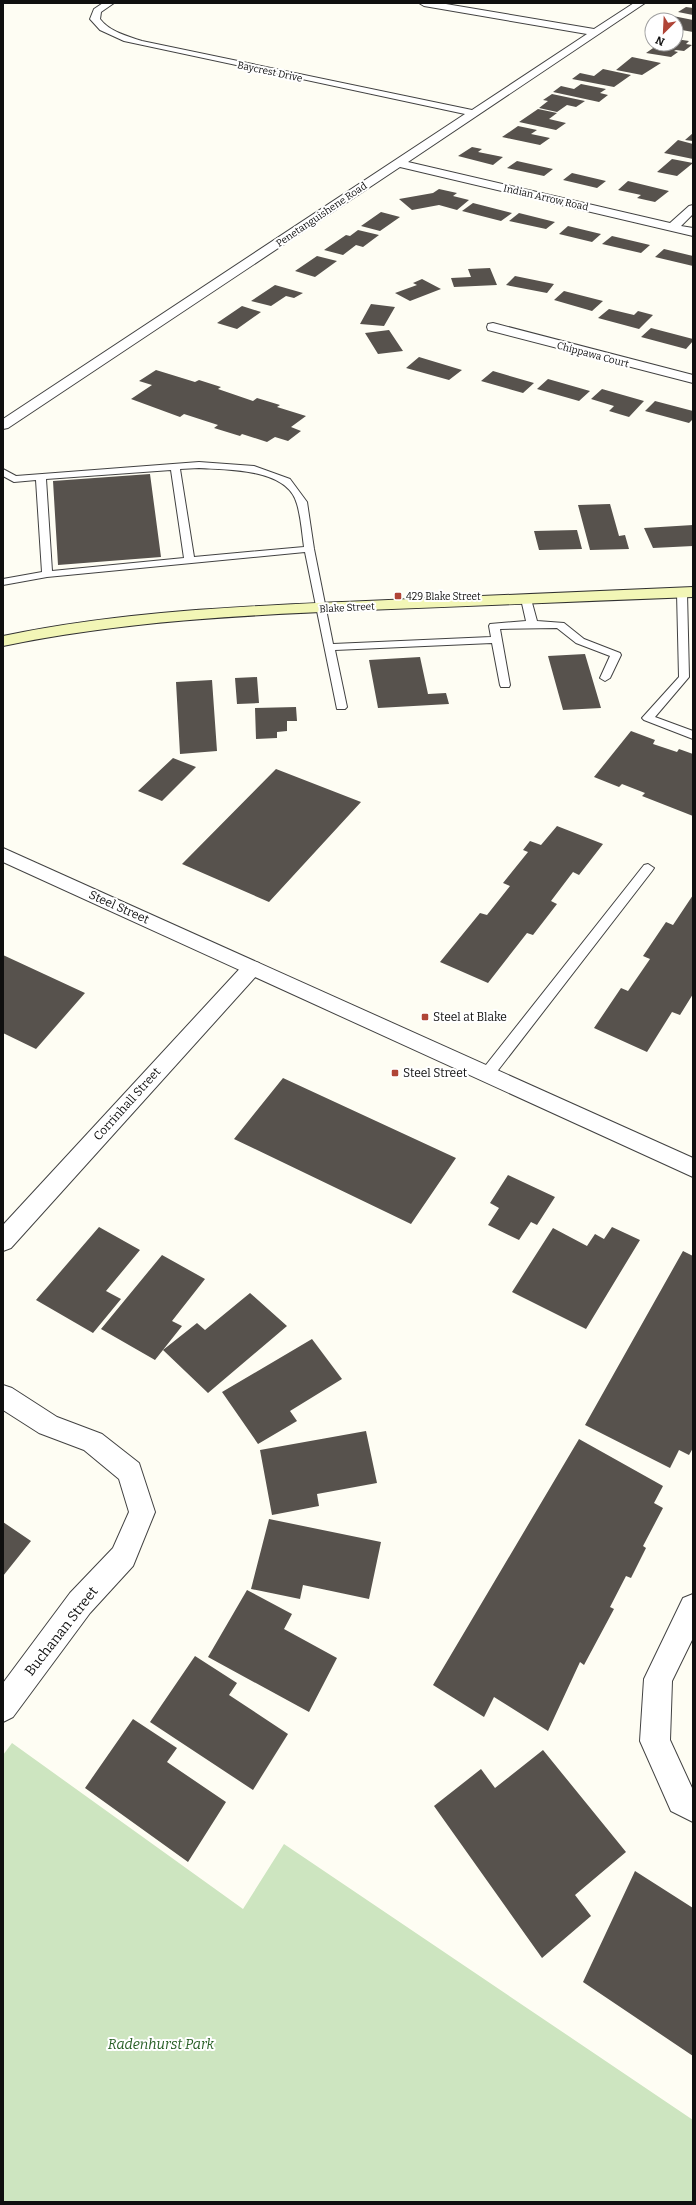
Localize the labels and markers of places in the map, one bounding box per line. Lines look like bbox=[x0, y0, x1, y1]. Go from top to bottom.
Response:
marker: 429 Blake Street bbox=[393, 591, 403, 601]
place label: 429 Blake Street bbox=[406, 591, 481, 603]
place label: Steel at Blake bbox=[433, 1010, 507, 1024]
marker: Steel at Blake bbox=[420, 1012, 430, 1022]
place label: Steel Street bbox=[403, 1066, 468, 1080]
marker: Steel Street bbox=[390, 1068, 400, 1078]

